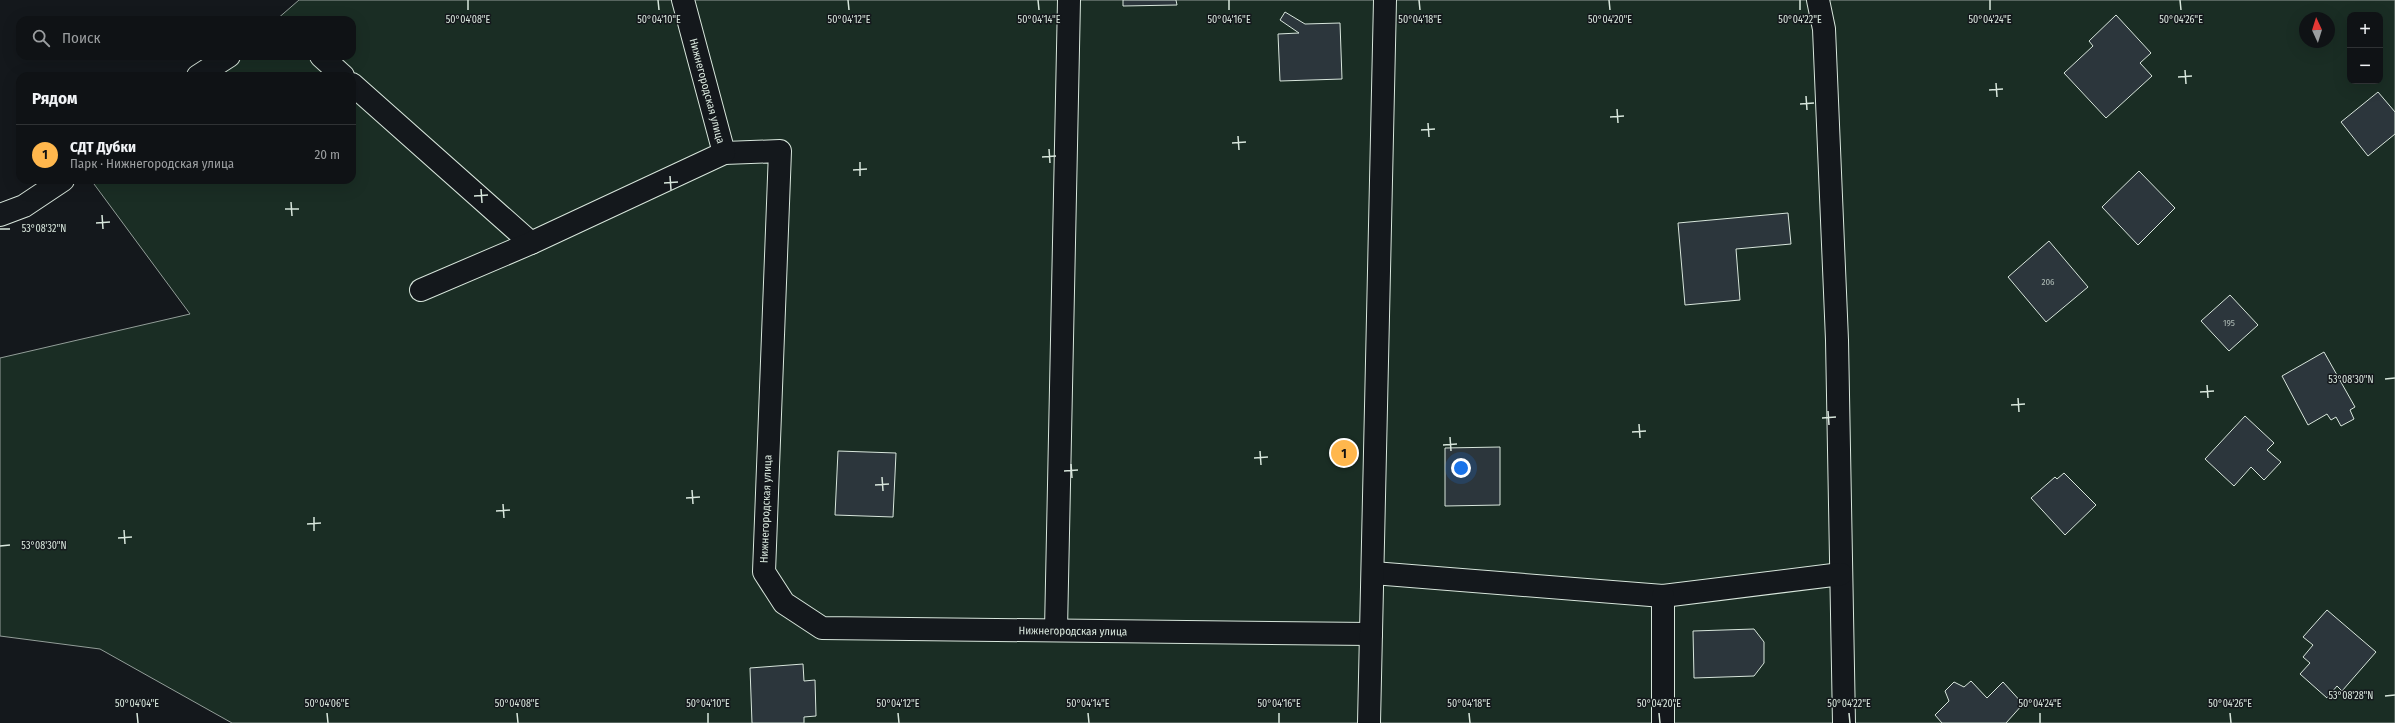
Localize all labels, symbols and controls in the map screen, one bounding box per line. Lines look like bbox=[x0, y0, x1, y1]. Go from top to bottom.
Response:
north arrow bbox=[2299, 12, 2335, 48]
map controls bbox=[2347, 12, 2383, 84]
button: + bbox=[2347, 12, 2383, 48]
text: 50°04'08"E bbox=[446, 14, 491, 26]
text: 50°04'10"E bbox=[637, 14, 681, 26]
text: 50°04'12"E bbox=[828, 14, 871, 26]
text: 50°04'14"E bbox=[1018, 14, 1061, 26]
text: 50°04'16"E bbox=[1207, 14, 1251, 26]
text: 50°04'18"E bbox=[1398, 14, 1442, 26]
text: 50°04'20"E bbox=[1588, 14, 1632, 26]
text: 50°04'22"E bbox=[1778, 14, 1822, 26]
text: 50°04'24"E bbox=[1968, 14, 2012, 26]
text: 50°04'26"E bbox=[2159, 14, 2203, 26]
search box bbox=[16, 16, 356, 60]
icon: search bbox=[30, 27, 52, 49]
text: Поиск bbox=[62, 29, 100, 47]
street label: Нижнегородская улица bbox=[687, 37, 728, 145]
button: − bbox=[2347, 48, 2383, 84]
text: Рядом bbox=[32, 88, 77, 109]
text: СДТ Дубки bbox=[70, 138, 136, 156]
text: 1 bbox=[42, 147, 48, 162]
text: 20 m bbox=[314, 147, 340, 162]
text: Парк · Нижнегородская улица bbox=[70, 156, 234, 171]
text: 53°08'32"N bbox=[22, 223, 66, 235]
house number: 206 bbox=[2041, 277, 2055, 287]
house number: 195 bbox=[2223, 318, 2235, 328]
text: 53°08'30"N bbox=[2328, 374, 2374, 386]
pin: 1 bbox=[1331, 438, 1357, 468]
street label: Нижнегородская улица bbox=[758, 455, 774, 563]
your location bbox=[1451, 458, 1471, 478]
text: 53°08'30"N bbox=[21, 540, 67, 552]
street label: Нижнегородская улица bbox=[1019, 624, 1127, 638]
text: 53°08'28"N bbox=[2329, 690, 2373, 702]
text: 50°04'04"E bbox=[115, 698, 159, 710]
text: 50°04'06"E bbox=[305, 698, 350, 710]
text: 50°04'08"E bbox=[495, 698, 540, 710]
text: 50°04'10"E bbox=[686, 698, 730, 710]
text: 50°04'12"E bbox=[877, 698, 920, 710]
text: 50°04'14"E bbox=[1067, 698, 1110, 710]
text: 50°04'16"E bbox=[1257, 698, 1301, 710]
text: 50°04'18"E bbox=[1447, 698, 1491, 710]
text: 50°04'20"E bbox=[1637, 698, 1681, 710]
text: 50°04'22"E bbox=[1827, 698, 1871, 710]
text: 50°04'24"E bbox=[2018, 698, 2062, 710]
text: 50°04'26"E bbox=[2208, 698, 2252, 710]

